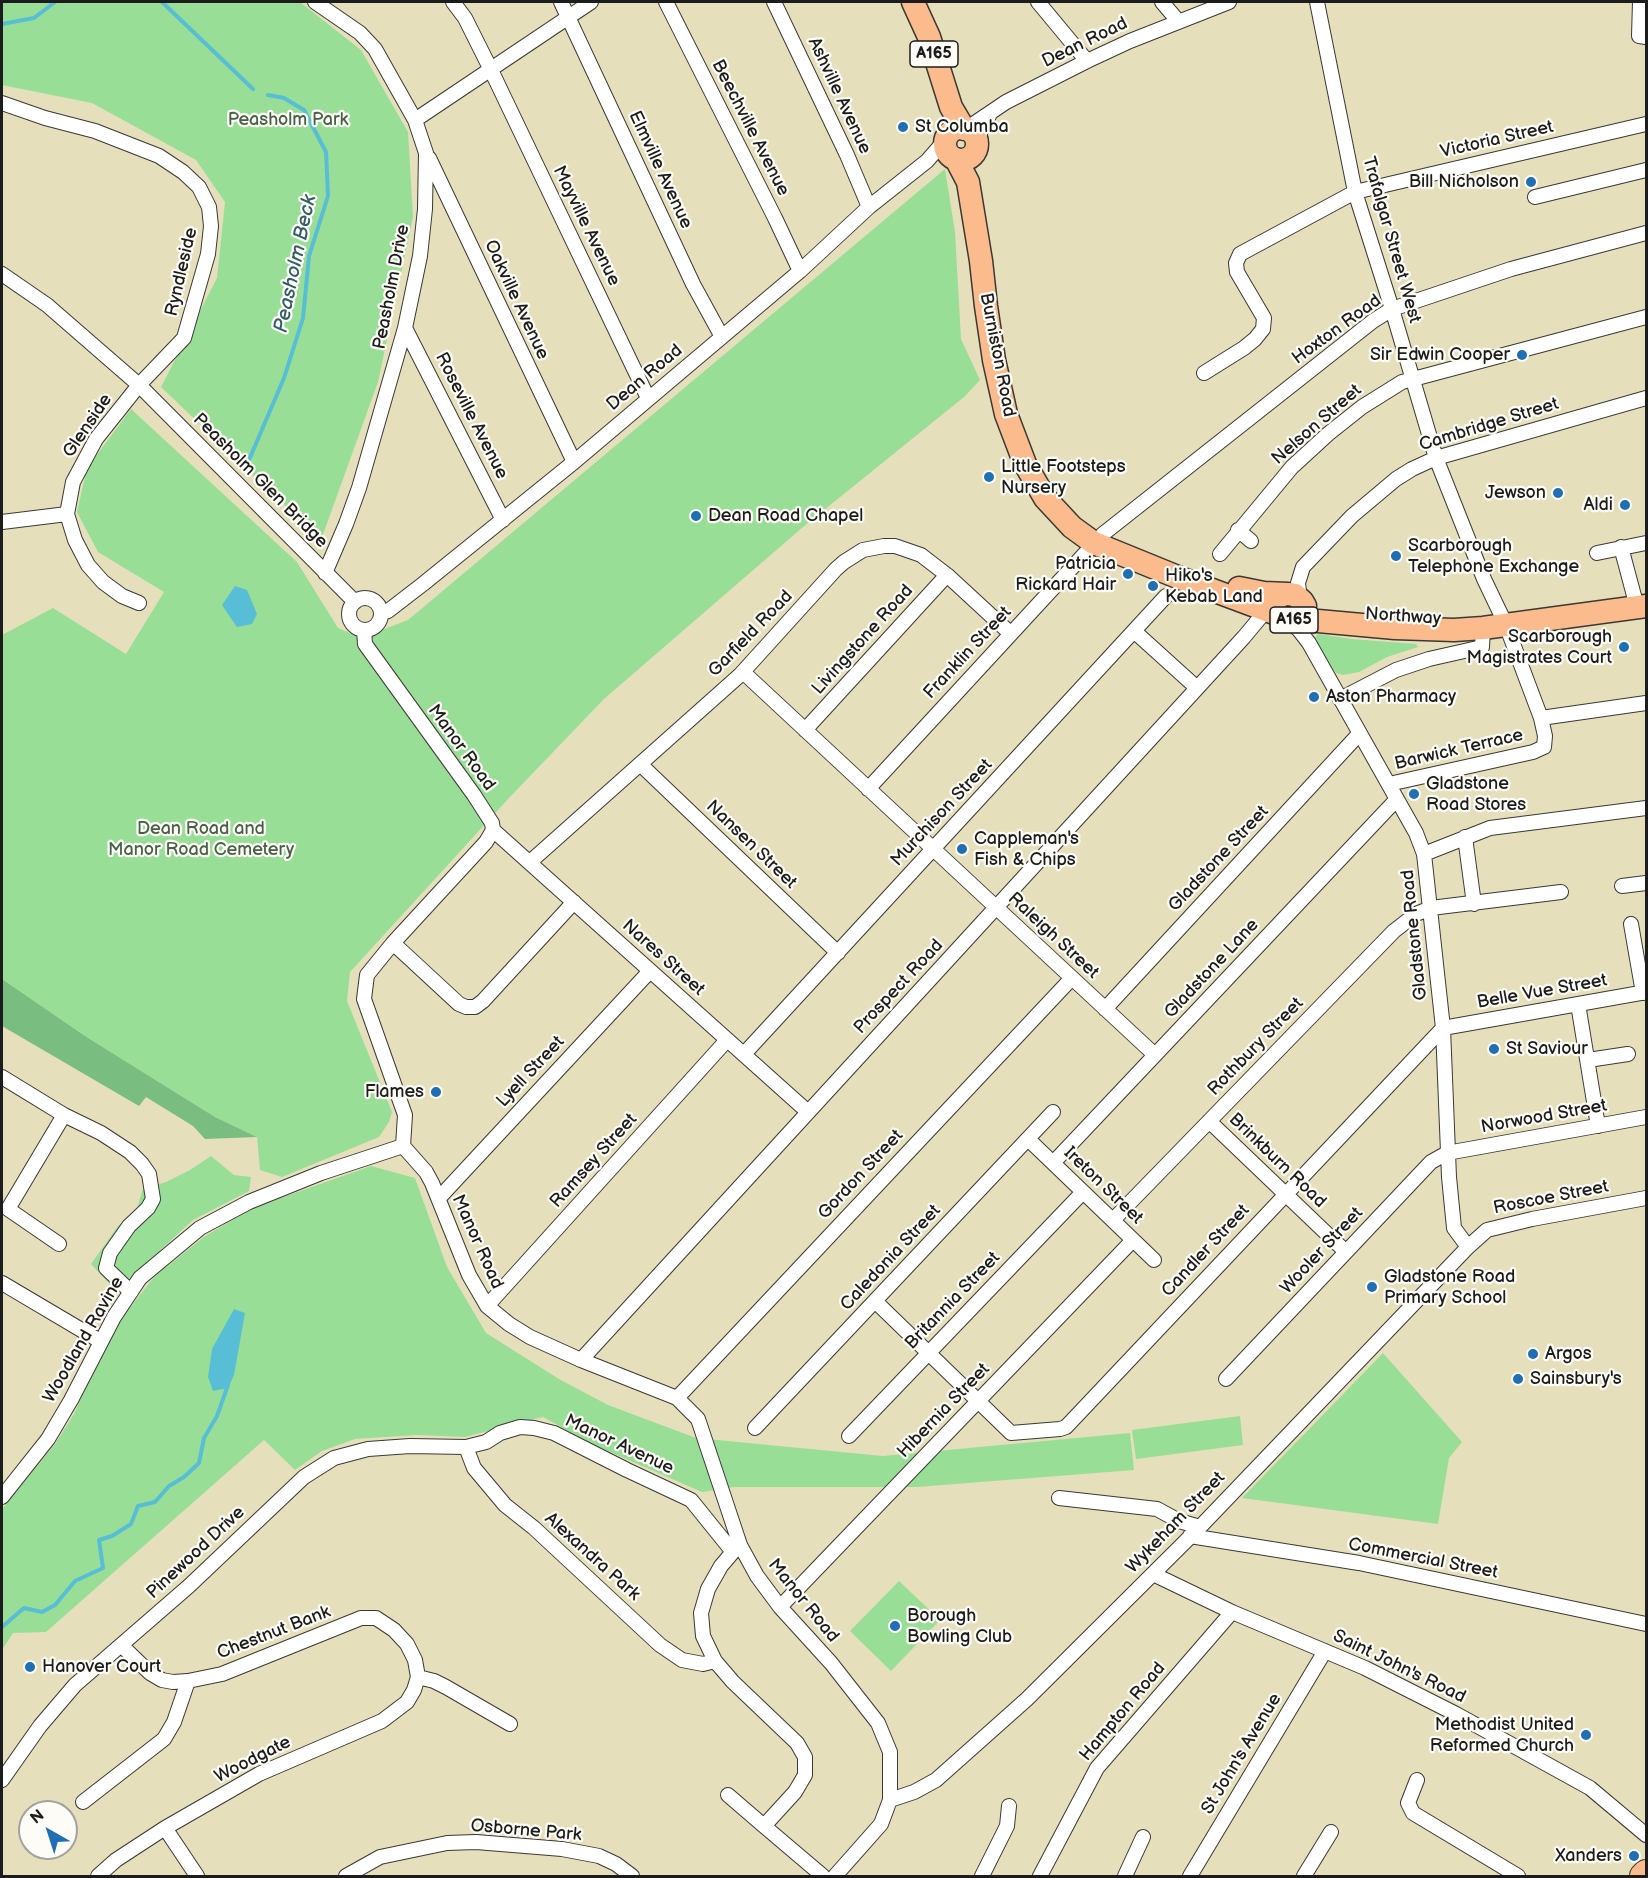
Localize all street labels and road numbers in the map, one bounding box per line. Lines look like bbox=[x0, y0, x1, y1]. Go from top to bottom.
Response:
street label: Dean Road bbox=[1039, 13, 1131, 73]
street label: Ashville Avenue bbox=[803, 34, 875, 158]
road number: A165 bbox=[910, 41, 958, 67]
street label: Beechville Avenue bbox=[706, 56, 794, 200]
street label: Elmville Avenue bbox=[623, 108, 697, 232]
street label: Victoria Street bbox=[1438, 117, 1556, 163]
street label: Trafalgar Street West bbox=[1357, 154, 1425, 326]
street label: Mayville Avenue bbox=[548, 163, 624, 289]
street label: Peasholm Drive bbox=[369, 223, 415, 351]
street label: Ryndleside bbox=[161, 226, 203, 318]
street label: Oakville Avenue bbox=[479, 237, 553, 363]
street label: Hoxton Road bbox=[1288, 290, 1386, 370]
street label: Burniston Road bbox=[974, 291, 1020, 419]
street label: Dean Road bbox=[603, 340, 687, 416]
street label: Roseville Avenue bbox=[430, 349, 512, 483]
street label: Nelson Street bbox=[1268, 380, 1366, 470]
street label: Glenside bbox=[59, 390, 117, 462]
street label: Cambridge Street bbox=[1417, 394, 1561, 456]
street label: Peasholm Glen Bridge bbox=[188, 409, 332, 553]
street label: Livingstone Road bbox=[808, 581, 918, 699]
street label: Garfield Road bbox=[704, 586, 798, 682]
street label: Franklin Street bbox=[920, 602, 1016, 704]
street label: Northway bbox=[1364, 604, 1442, 630]
road number: A165 bbox=[1270, 607, 1318, 633]
street label: Manor Road bbox=[423, 701, 499, 795]
street label: Barwick Terrace bbox=[1393, 725, 1525, 775]
street label: Murchison Street bbox=[887, 755, 997, 871]
street label: Nansen Street bbox=[701, 796, 801, 894]
street label: Gladstone Street bbox=[1164, 801, 1274, 917]
street label: Gladstone Road bbox=[1397, 869, 1433, 1001]
street label: Raleigh Street bbox=[1003, 888, 1103, 984]
street label: Nares Street bbox=[617, 915, 709, 1001]
street label: Gladstone Lane bbox=[1160, 915, 1264, 1023]
street label: Prospect Road bbox=[850, 935, 948, 1039]
street label: Belle Vue Street bbox=[1475, 970, 1609, 1014]
street label: Rothbury Street bbox=[1204, 993, 1308, 1101]
street label: Lyell Street bbox=[493, 1032, 569, 1112]
street label: Norwood Street bbox=[1479, 1095, 1609, 1139]
street label: Ramsey Street bbox=[546, 1109, 642, 1213]
street label: Brinkburn Road bbox=[1224, 1109, 1330, 1213]
street label: Gordon Street bbox=[814, 1126, 908, 1224]
street label: Ireton Street bbox=[1059, 1143, 1147, 1229]
street label: Roscoe Street bbox=[1492, 1176, 1610, 1220]
street label: Manor Road bbox=[447, 1191, 507, 1293]
street label: Candler Street bbox=[1158, 1200, 1254, 1302]
street label: Caledonia Street bbox=[836, 1201, 946, 1315]
street label: Wooler Street bbox=[1276, 1203, 1368, 1299]
street label: Britannia Street bbox=[901, 1248, 1005, 1354]
street label: Woodland Ravine bbox=[39, 1273, 129, 1407]
street label: Hibernia Street bbox=[893, 1359, 995, 1463]
street label: Manor Avenue bbox=[561, 1410, 677, 1480]
street label: Wykeham Street bbox=[1122, 1468, 1230, 1578]
street label: Pinewood Drive bbox=[142, 1502, 250, 1604]
street label: Alexandra Park bbox=[540, 1508, 644, 1606]
street label: Commercial Street bbox=[1346, 1534, 1500, 1584]
street label: Manor Road bbox=[763, 1555, 843, 1647]
street label: Chestnut Bank bbox=[214, 1601, 334, 1665]
street label: Saint John's Road bbox=[1329, 1626, 1469, 1708]
street label: Hampton Road bbox=[1075, 1658, 1171, 1766]
street label: St John's Avenue bbox=[1197, 1690, 1287, 1818]
street label: Woodgate bbox=[211, 1732, 295, 1788]
street label: Osborne Park bbox=[470, 1815, 582, 1847]

